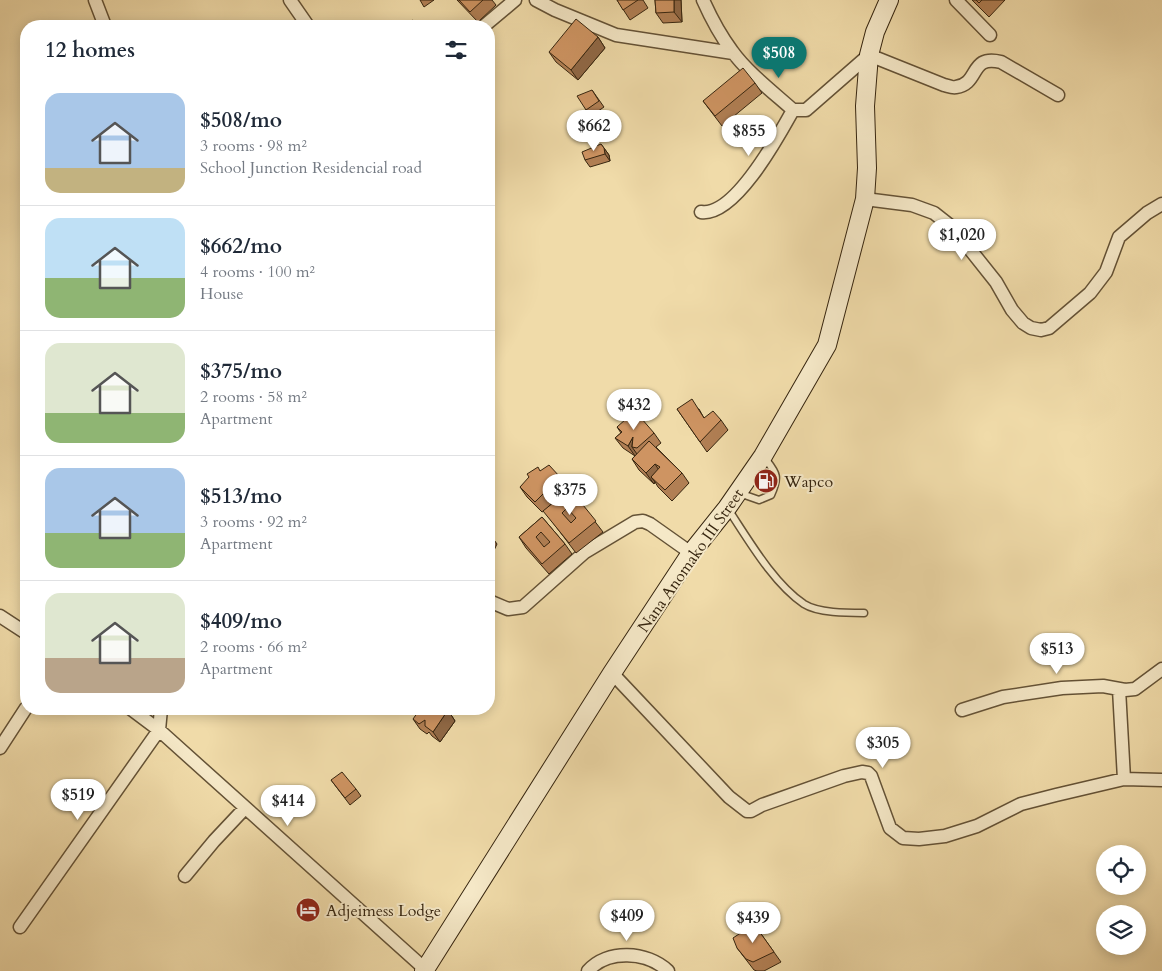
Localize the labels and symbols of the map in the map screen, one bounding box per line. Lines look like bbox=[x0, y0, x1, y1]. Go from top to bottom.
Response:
pin: $508 bbox=[749, 36, 809, 79]
pin: $662 bbox=[564, 110, 624, 152]
pin: $855 bbox=[719, 114, 779, 157]
pin: $1,020 bbox=[921, 218, 1003, 261]
pin: $432 bbox=[604, 388, 664, 431]
fuel station icon: Wapco bbox=[753, 468, 779, 494]
place label: Wapco bbox=[783, 471, 833, 493]
pin: $375 bbox=[540, 474, 600, 516]
street label: Nana Anomako III Street bbox=[633, 484, 749, 637]
pin: $513 bbox=[1027, 632, 1087, 675]
pin: $305 bbox=[853, 726, 913, 769]
pin: $519 bbox=[48, 778, 108, 821]
pin: $414 bbox=[258, 784, 318, 827]
hotel icon: Adjeimess Lodge bbox=[295, 897, 321, 923]
place label: Adjeimess Lodge bbox=[326, 900, 441, 922]
pin: $409 bbox=[597, 900, 657, 942]
pin: $439 bbox=[723, 902, 783, 944]

